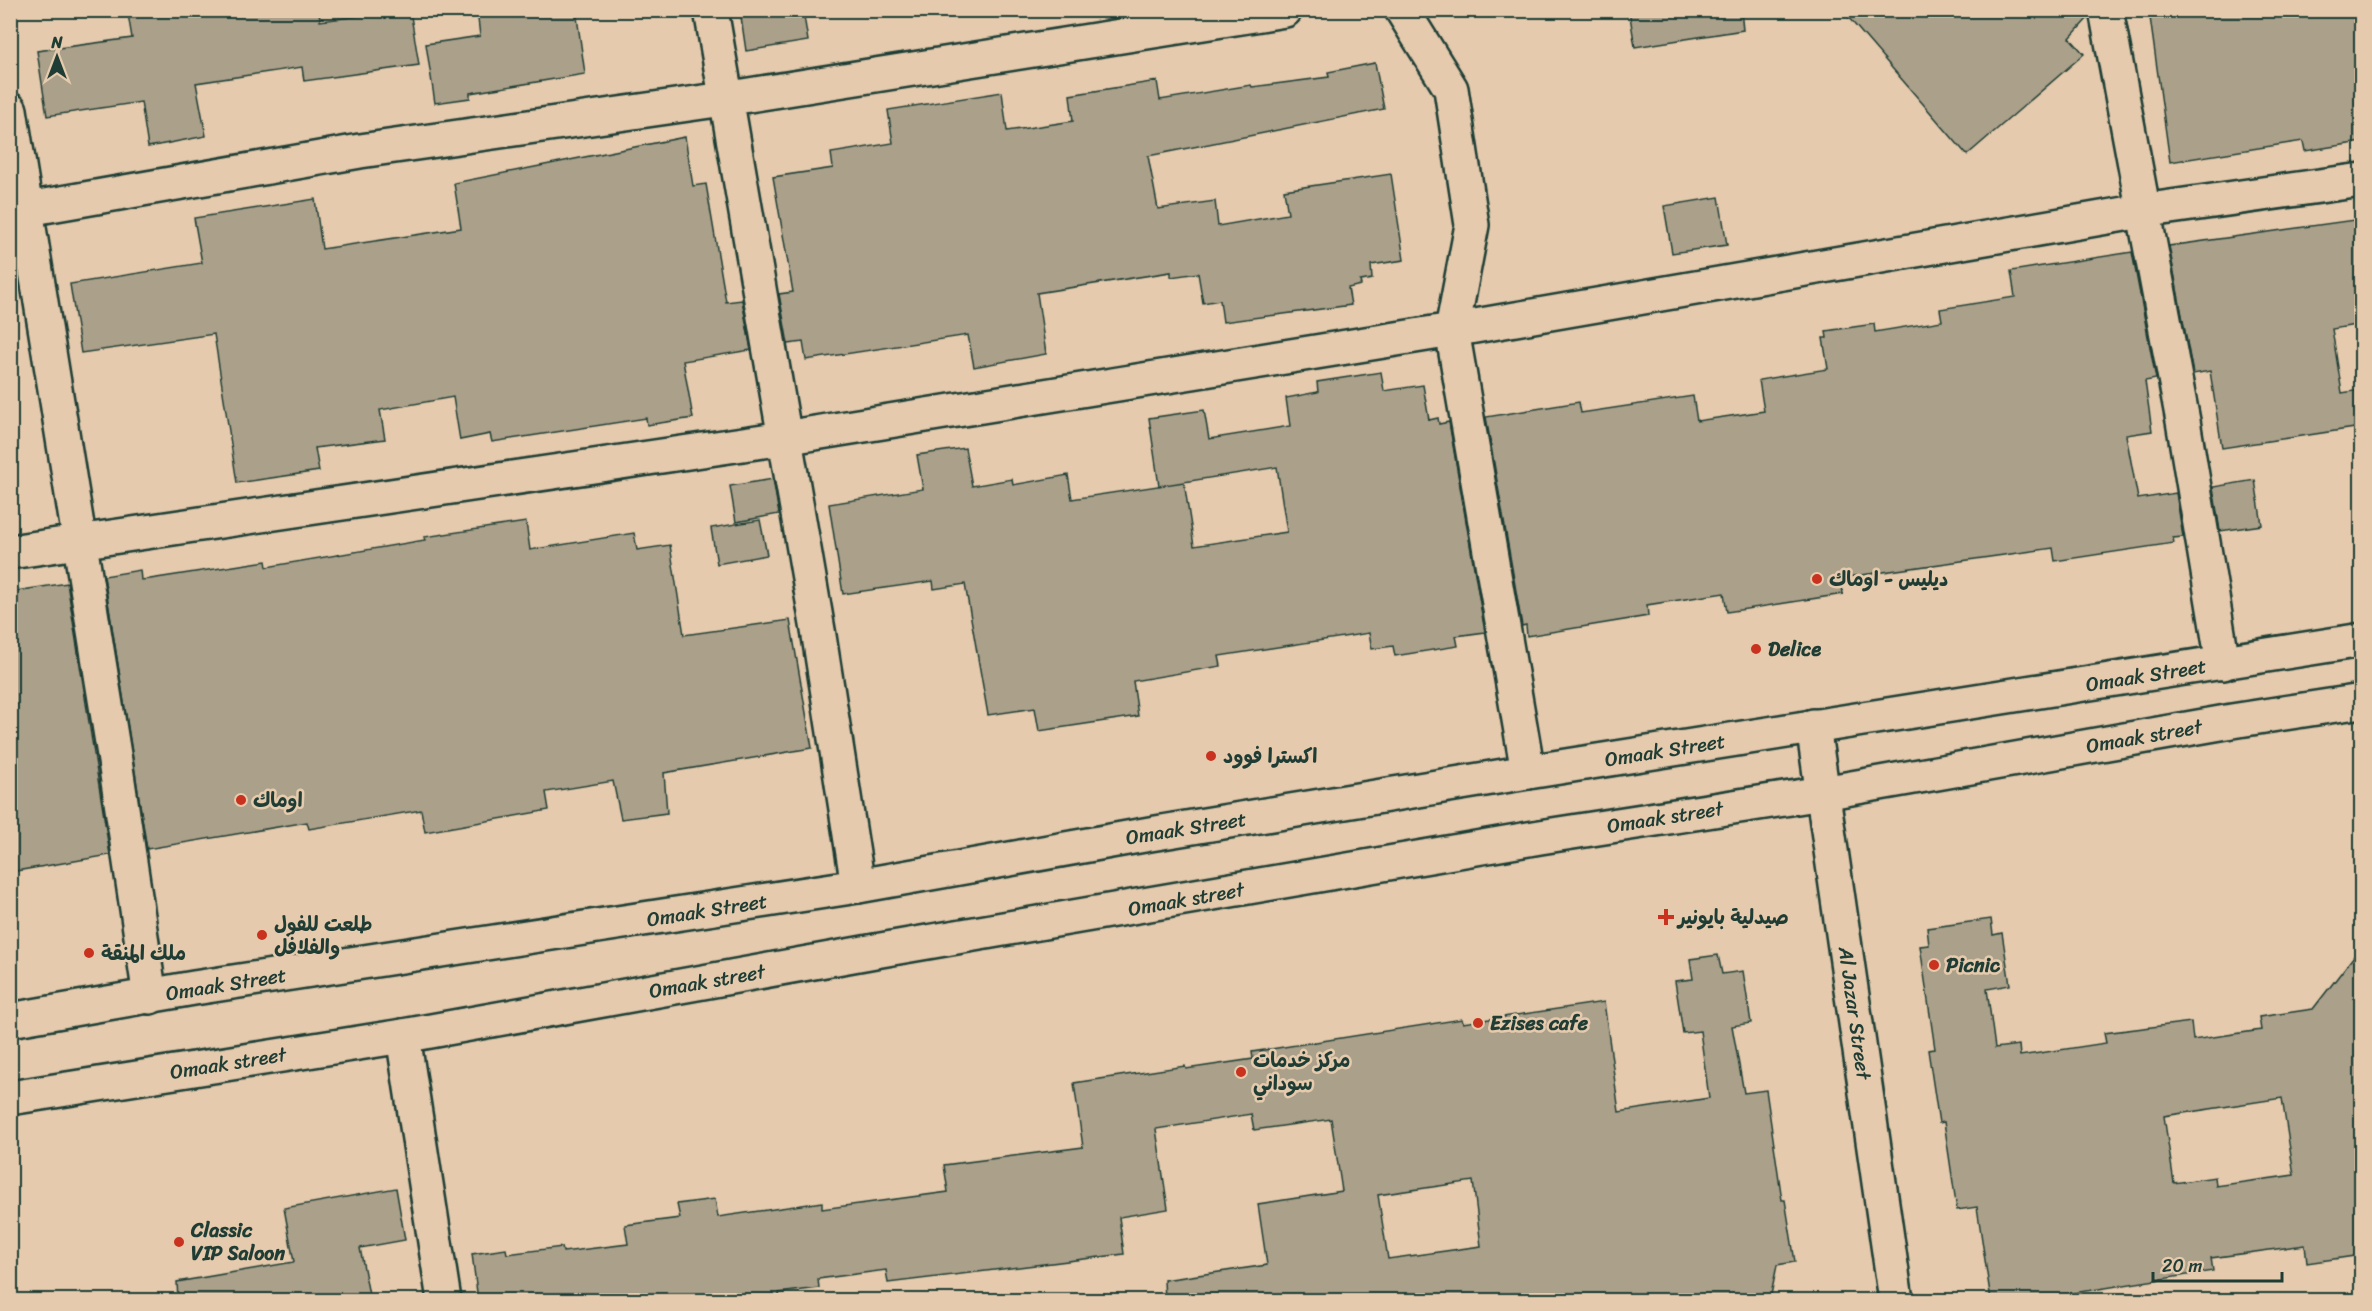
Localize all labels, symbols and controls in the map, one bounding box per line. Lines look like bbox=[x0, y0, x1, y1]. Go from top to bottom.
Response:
north arrow bbox=[27, 27, 87, 87]
text: N bbox=[50, 28, 63, 57]
place label: ديليس - اوماك bbox=[1829, 562, 1948, 597]
marker: ديليس - اوماك bbox=[1810, 572, 1824, 586]
place label: Delice bbox=[1768, 632, 1821, 667]
marker: Delice bbox=[1749, 642, 1763, 656]
street label: Omaak Street bbox=[2083, 649, 2209, 702]
street label: Omaak street bbox=[2083, 709, 2206, 764]
street label: Omaak Street bbox=[1602, 724, 1728, 777]
place label: اكسترا فوود bbox=[1223, 739, 1317, 774]
marker: اكسترا فوود bbox=[1204, 749, 1218, 763]
place label: اوماك bbox=[253, 783, 303, 818]
street label: Omaak street bbox=[1604, 791, 1727, 844]
marker: اوماك bbox=[234, 793, 248, 807]
street label: Omaak Street bbox=[1123, 802, 1249, 855]
street label: Omaak street bbox=[1125, 872, 1248, 927]
street label: Omaak Street bbox=[644, 884, 770, 937]
place label: صيدلية بايونير bbox=[1676, 900, 1789, 935]
place label: طلعت للفول والفلافل bbox=[274, 907, 373, 965]
marker: صيدلية بايونير bbox=[1659, 910, 1673, 924]
marker: طلعت للفول والفلافل bbox=[255, 928, 269, 942]
place label: ملك المنقة bbox=[101, 936, 186, 971]
street label: Al Jazar Street bbox=[1828, 943, 1881, 1083]
marker: ملك المنقة bbox=[82, 946, 96, 960]
place label: Picnic bbox=[1946, 948, 2001, 983]
street label: Omaak street bbox=[646, 954, 769, 1009]
street label: Omaak Street bbox=[163, 958, 289, 1011]
marker: Picnic bbox=[1927, 958, 1941, 972]
place label: Ezises cafe bbox=[1490, 1006, 1589, 1041]
marker: Ezises cafe bbox=[1471, 1016, 1485, 1030]
street label: Omaak street bbox=[167, 1037, 290, 1090]
place label: مركز خدمات سوداني bbox=[1253, 1043, 1350, 1101]
marker: مركز خدمات سوداني bbox=[1234, 1065, 1248, 1079]
place label: Classic VIP Saloon bbox=[190, 1213, 285, 1271]
marker: Classic VIP Saloon bbox=[172, 1235, 186, 1249]
scale bar bbox=[2153, 1245, 2282, 1283]
text: 20 m bbox=[2162, 1250, 2202, 1282]

